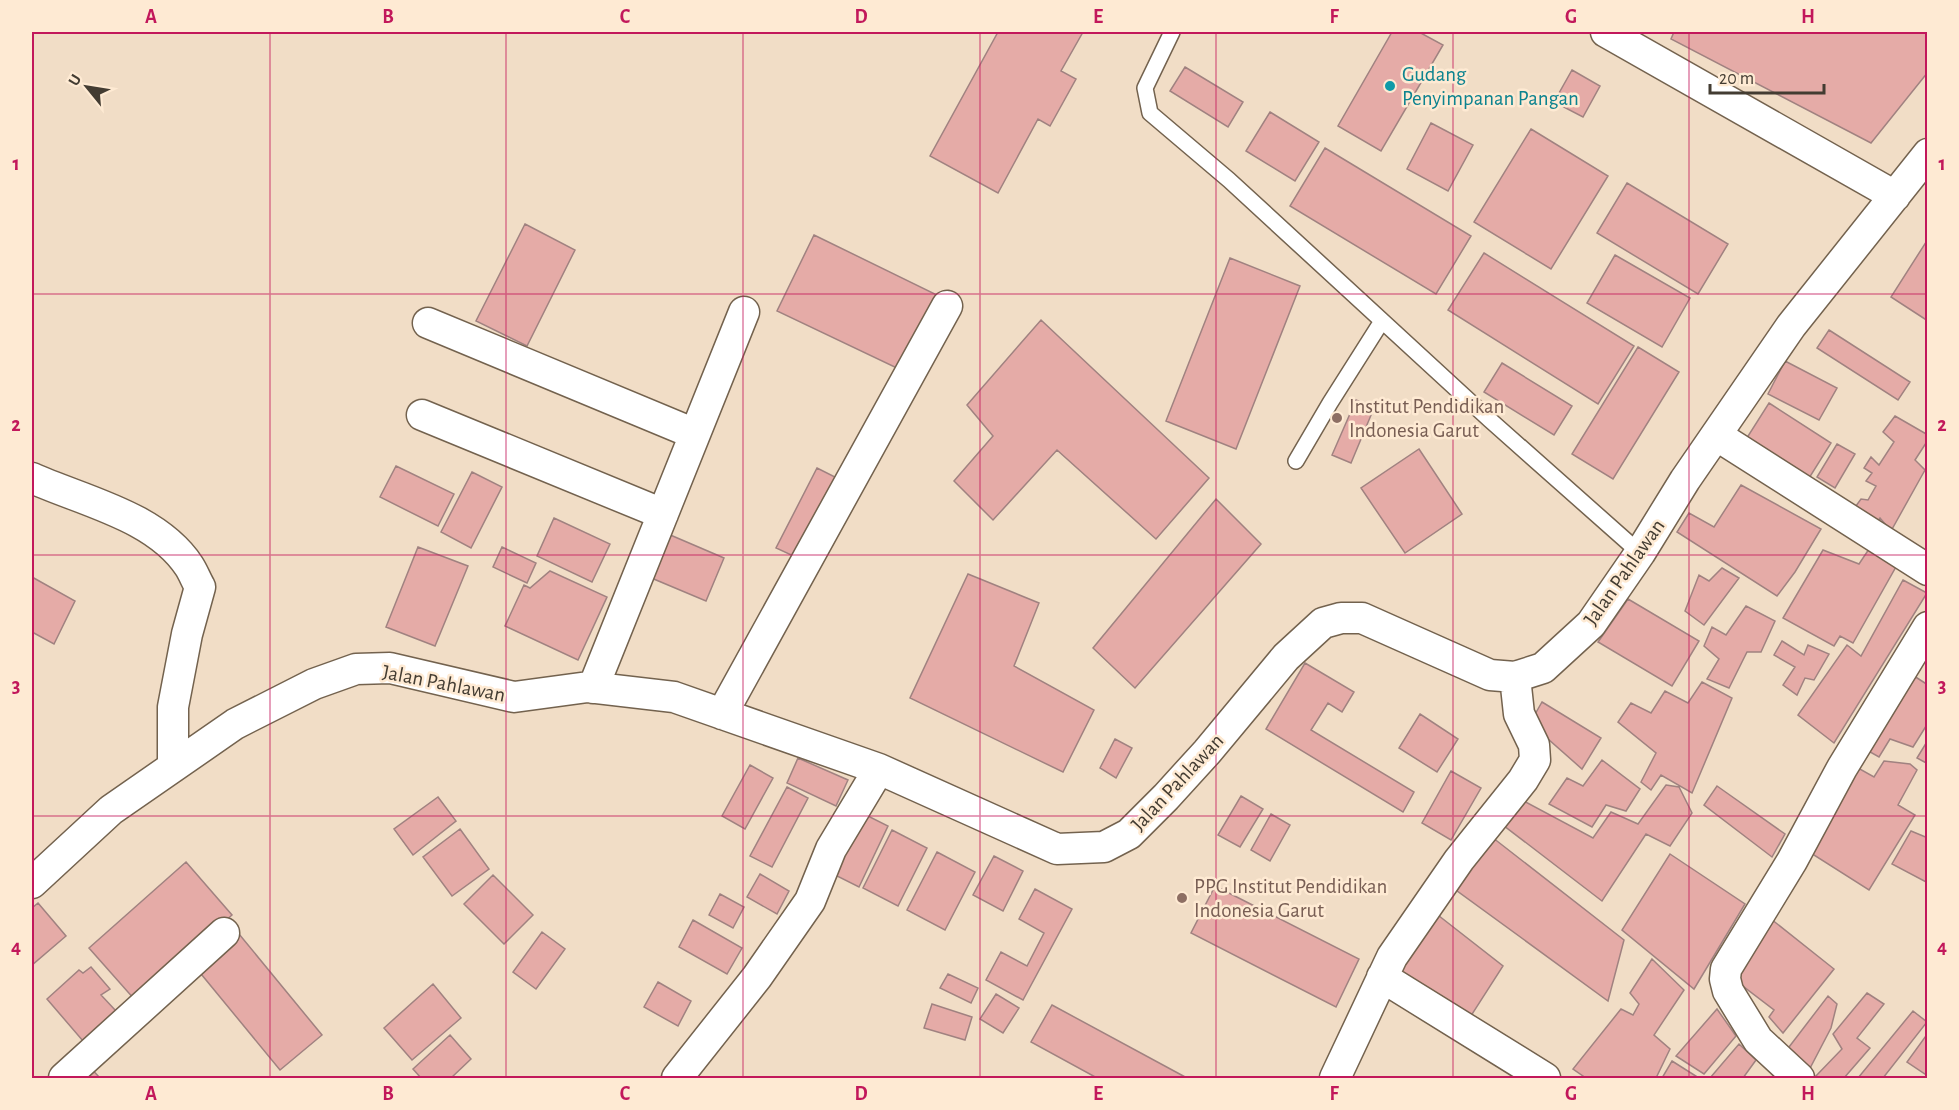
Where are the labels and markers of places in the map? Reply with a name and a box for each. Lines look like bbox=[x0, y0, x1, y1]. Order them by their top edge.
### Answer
place label: Gudang Penyimpanan Pangan bbox=[1402, 64, 1579, 109]
marker: Gudang Penyimpanan Pangan bbox=[1383, 79, 1397, 93]
place label: Institut Pendidikan Indonesia Garut bbox=[1349, 396, 1504, 441]
marker: Institut Pendidikan Indonesia Garut bbox=[1330, 411, 1344, 425]
place label: PPG Institut Pendidikan Indonesia Garut bbox=[1194, 876, 1387, 921]
marker: PPG Institut Pendidikan Indonesia Garut bbox=[1175, 891, 1189, 905]

